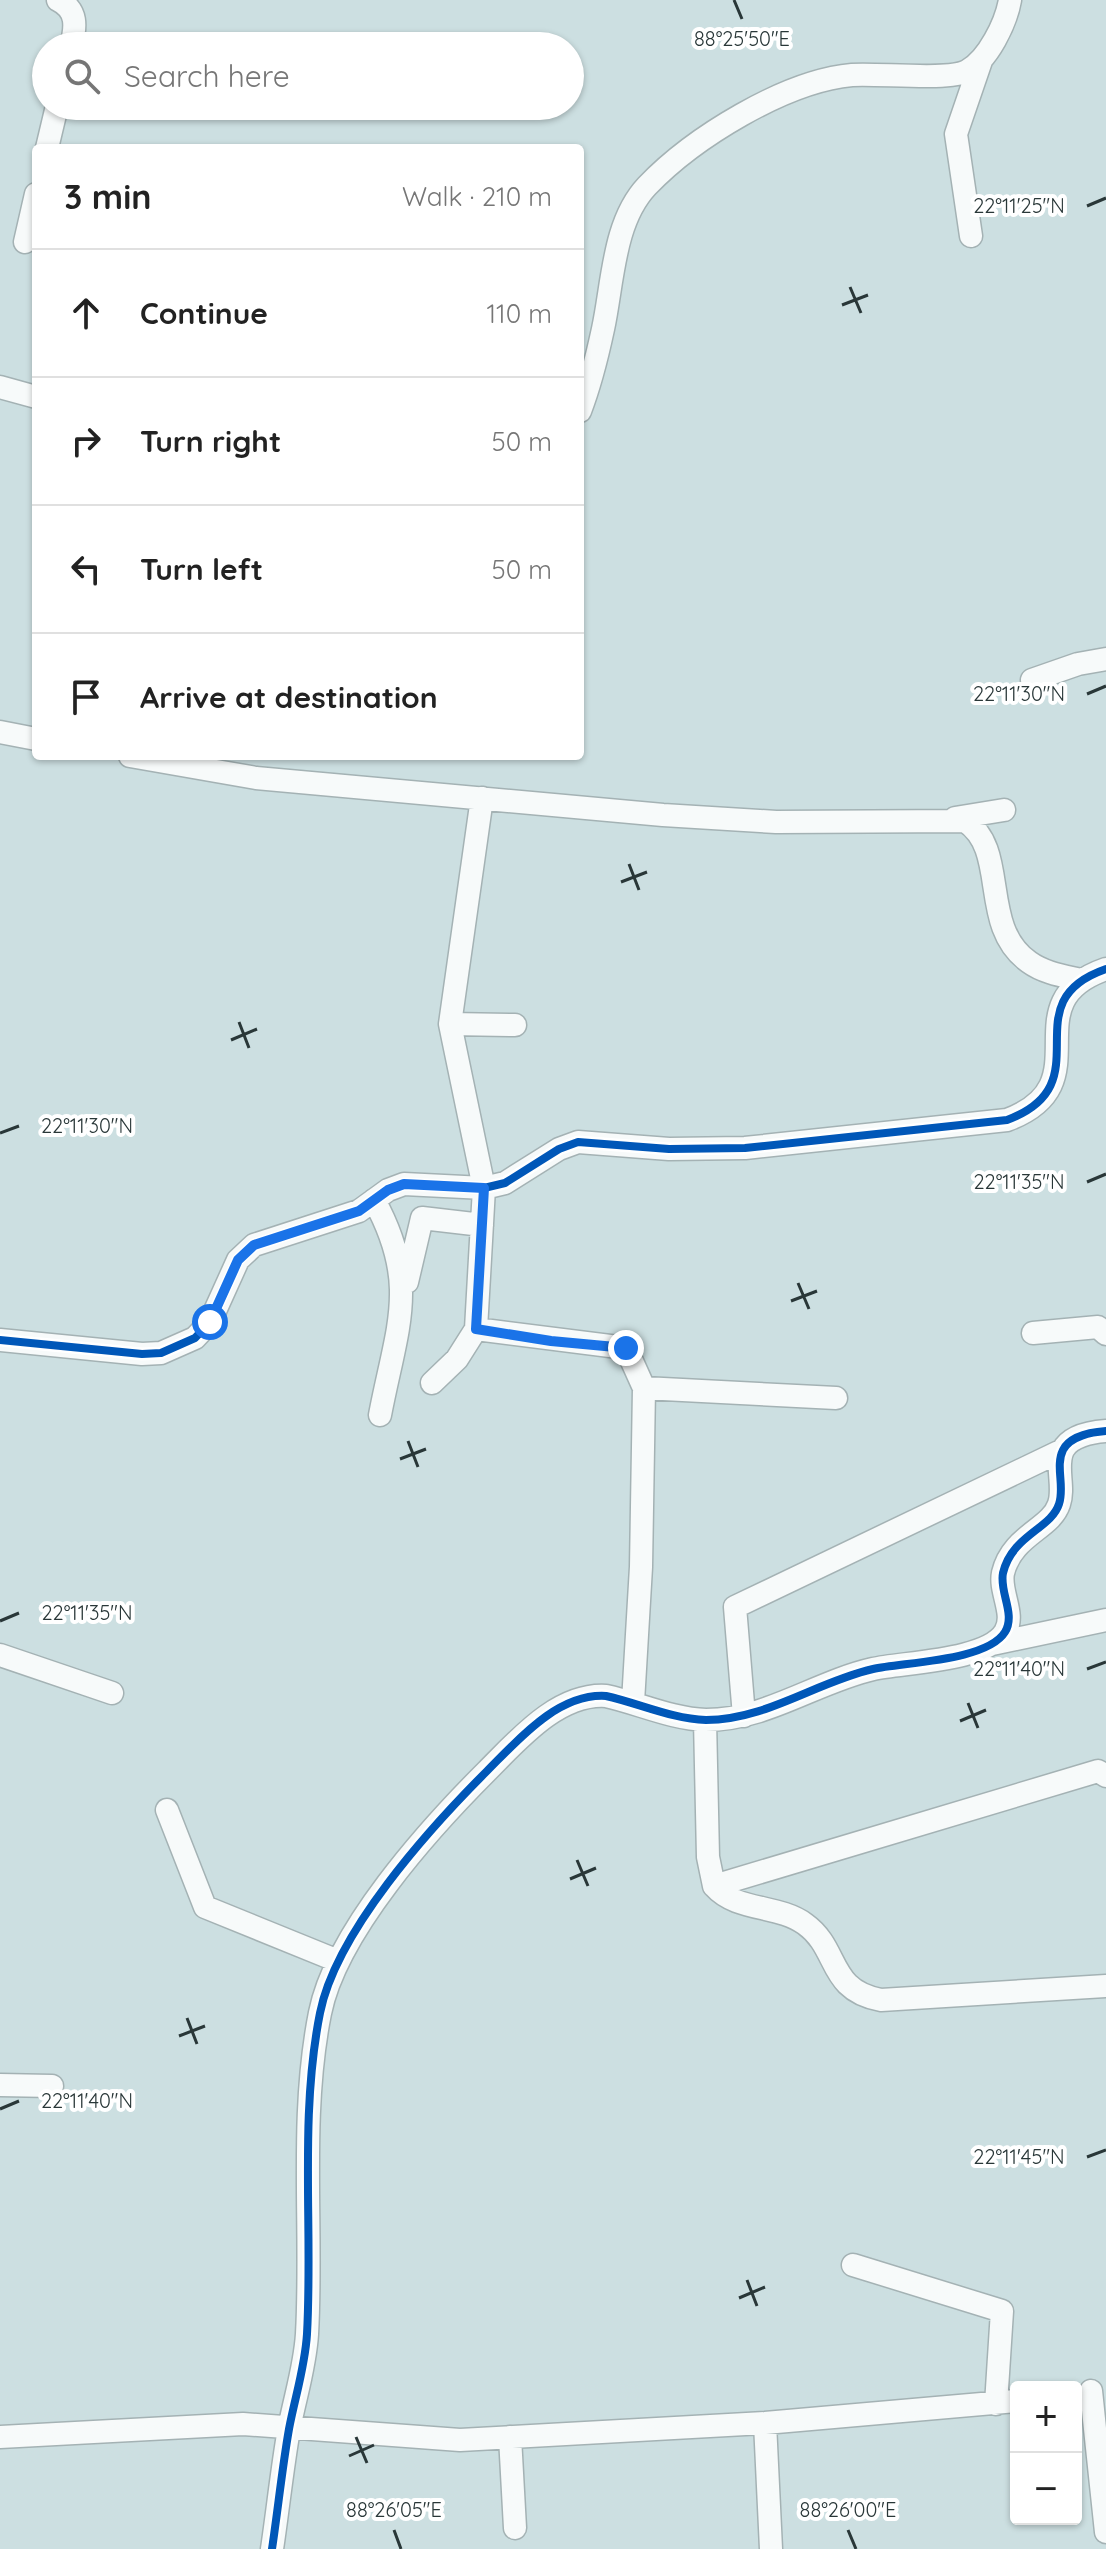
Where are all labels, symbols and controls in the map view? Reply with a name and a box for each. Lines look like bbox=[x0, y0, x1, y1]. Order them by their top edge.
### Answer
text: 88°25'50"E bbox=[694, 26, 790, 51]
search box bbox=[32, 32, 584, 120]
icon: search bbox=[60, 54, 104, 98]
text: Search here bbox=[124, 57, 290, 95]
text: 3 min bbox=[64, 175, 151, 218]
text: Walk · 210 m bbox=[402, 180, 552, 213]
text: 22°11'25"N bbox=[973, 193, 1065, 218]
icon: ahead bbox=[64, 291, 108, 335]
text: Continue bbox=[140, 294, 268, 332]
text: 110 m bbox=[486, 297, 552, 330]
icon: right bbox=[64, 419, 108, 463]
text: Turn right bbox=[140, 422, 281, 460]
text: 50 m bbox=[492, 425, 552, 458]
icon: left bbox=[64, 547, 108, 591]
text: Turn left bbox=[140, 550, 263, 588]
text: 50 m bbox=[492, 553, 552, 586]
icon: arrive bbox=[64, 675, 108, 719]
text: Arrive at destination bbox=[140, 678, 438, 716]
text: 22°11'30"N bbox=[973, 681, 1065, 706]
text: 22°11'30"N bbox=[41, 1113, 133, 1138]
text: 22°11'35"N bbox=[973, 1169, 1065, 1194]
route start bbox=[192, 1304, 228, 1340]
route end bbox=[608, 1330, 644, 1366]
text: 22°11'35"N bbox=[41, 1600, 133, 1625]
text: 22°11'40"N bbox=[973, 1656, 1065, 1681]
text: 22°11'40"N bbox=[41, 2088, 133, 2113]
text: 22°11'45"N bbox=[973, 2144, 1065, 2169]
map controls bbox=[1010, 2381, 1082, 2525]
button: + bbox=[1010, 2381, 1082, 2453]
button: − bbox=[1010, 2453, 1082, 2525]
text: 88°26'05"E bbox=[346, 2497, 442, 2522]
text: 88°26'00"E bbox=[800, 2497, 896, 2522]

